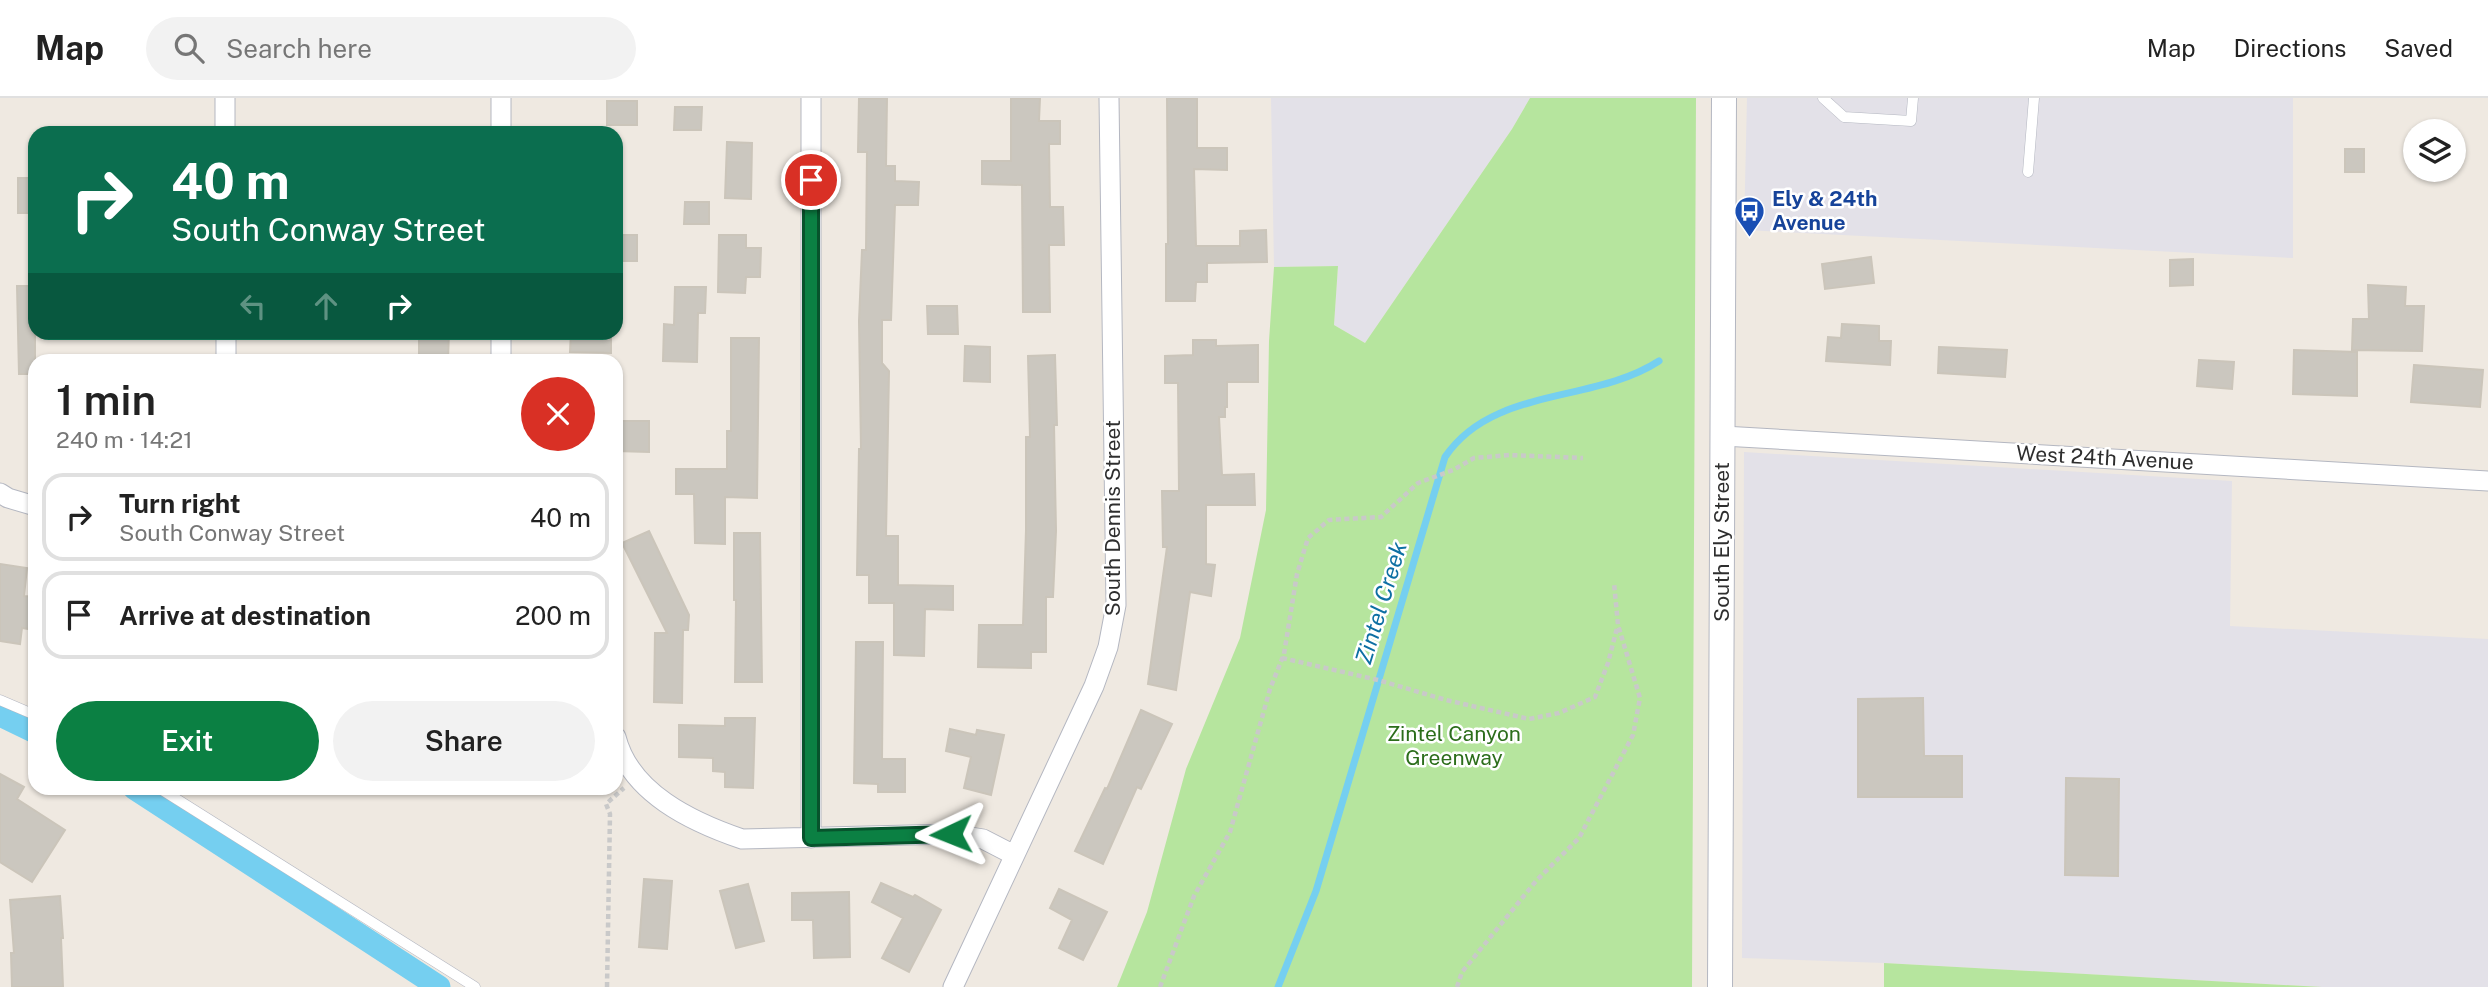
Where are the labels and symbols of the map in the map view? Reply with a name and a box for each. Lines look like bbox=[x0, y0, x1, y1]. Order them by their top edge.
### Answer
pin bbox=[781, 150, 841, 210]
place label: Ely & 24th Avenue bbox=[1772, 186, 1877, 235]
bus stop icon: Ely & 24th Avenue bbox=[1732, 194, 1766, 238]
street label: South Dennis Street bbox=[1100, 420, 1125, 616]
street label: West 24th Avenue bbox=[2016, 440, 2194, 475]
street label: South Ely Street bbox=[1709, 462, 1734, 622]
water label: Zintel Creek bbox=[1349, 538, 1412, 667]
park label: Zintel Canyon Greenway bbox=[1387, 721, 1521, 770]
position arrow bbox=[914, 797, 988, 871]

